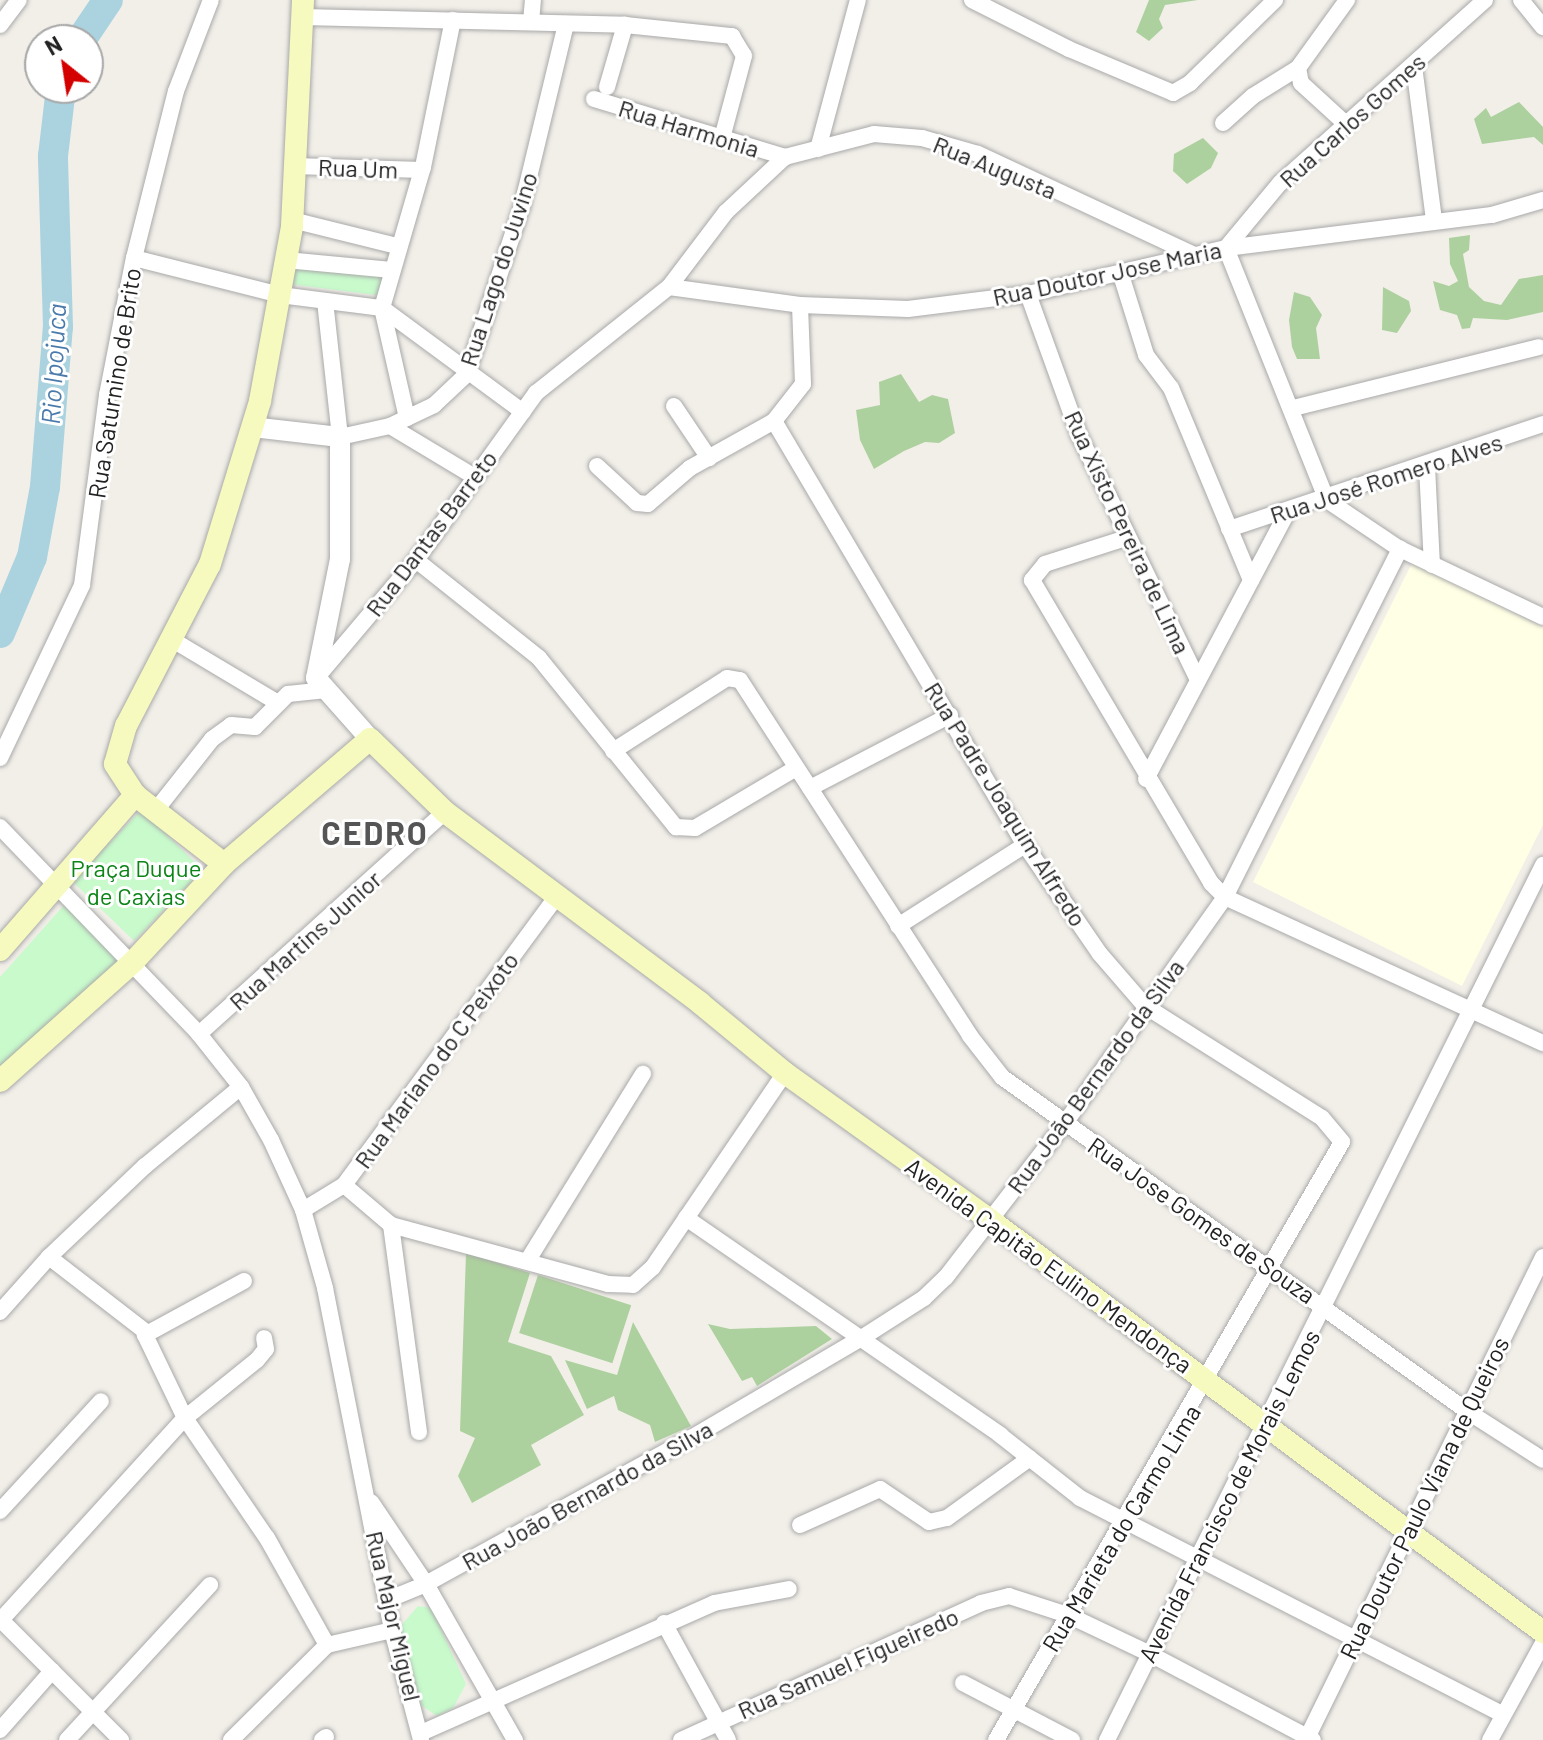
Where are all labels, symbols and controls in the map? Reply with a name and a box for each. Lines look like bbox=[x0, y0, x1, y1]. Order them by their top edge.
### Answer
north arrow bbox=[24, 24, 104, 104]
text: N bbox=[40, 30, 66, 60]
street label: Rua Carlos Gomes bbox=[1273, 47, 1431, 193]
street label: Rua Harmonia bbox=[615, 93, 763, 163]
street label: Rua Augusta bbox=[929, 129, 1061, 205]
street label: Rua Um bbox=[318, 152, 398, 184]
street label: Rua Lago do Juvino bbox=[453, 168, 543, 370]
street label: Rua Doutor Jose Maria bbox=[990, 235, 1224, 311]
street label: Rua Saturnino de Brito bbox=[82, 266, 146, 500]
water label: Rio Ipojuca bbox=[34, 303, 72, 425]
street label: Rua Xisto Pereira de Lima bbox=[1059, 406, 1197, 658]
street label: Rua José Romero Alves bbox=[1266, 427, 1506, 529]
street label: Rua Dantas Barreto bbox=[359, 444, 503, 622]
street label: Rua Padre Joaquim Alfredo bbox=[919, 677, 1093, 931]
district label: CEDRO bbox=[321, 813, 429, 851]
park label: Praça Duque de Caxias bbox=[71, 854, 201, 910]
street label: Rua Martins Junior bbox=[223, 864, 387, 1016]
street label: Rua Mariano do C Peixoto bbox=[348, 946, 524, 1174]
street label: Rua João Bernardo da Silva bbox=[1000, 953, 1190, 1199]
street label: Rua Jose Gomes de Souza bbox=[1083, 1131, 1321, 1309]
street label: Avenida Capitão Eulino Mendonça bbox=[900, 1151, 1198, 1379]
street label: Avenida Francisco de Morais Lemos bbox=[1132, 1325, 1326, 1667]
street label: Rua Doutor Paulo Viana de Queiros bbox=[1333, 1332, 1515, 1664]
street label: Rua Marieta do Carmo Lima bbox=[1036, 1399, 1206, 1657]
street label: Rua João Bernardo da Silva bbox=[457, 1414, 717, 1576]
street label: Rua Major Miguel bbox=[360, 1528, 428, 1704]
street label: Rua Samuel Figueiredo bbox=[733, 1601, 963, 1725]

